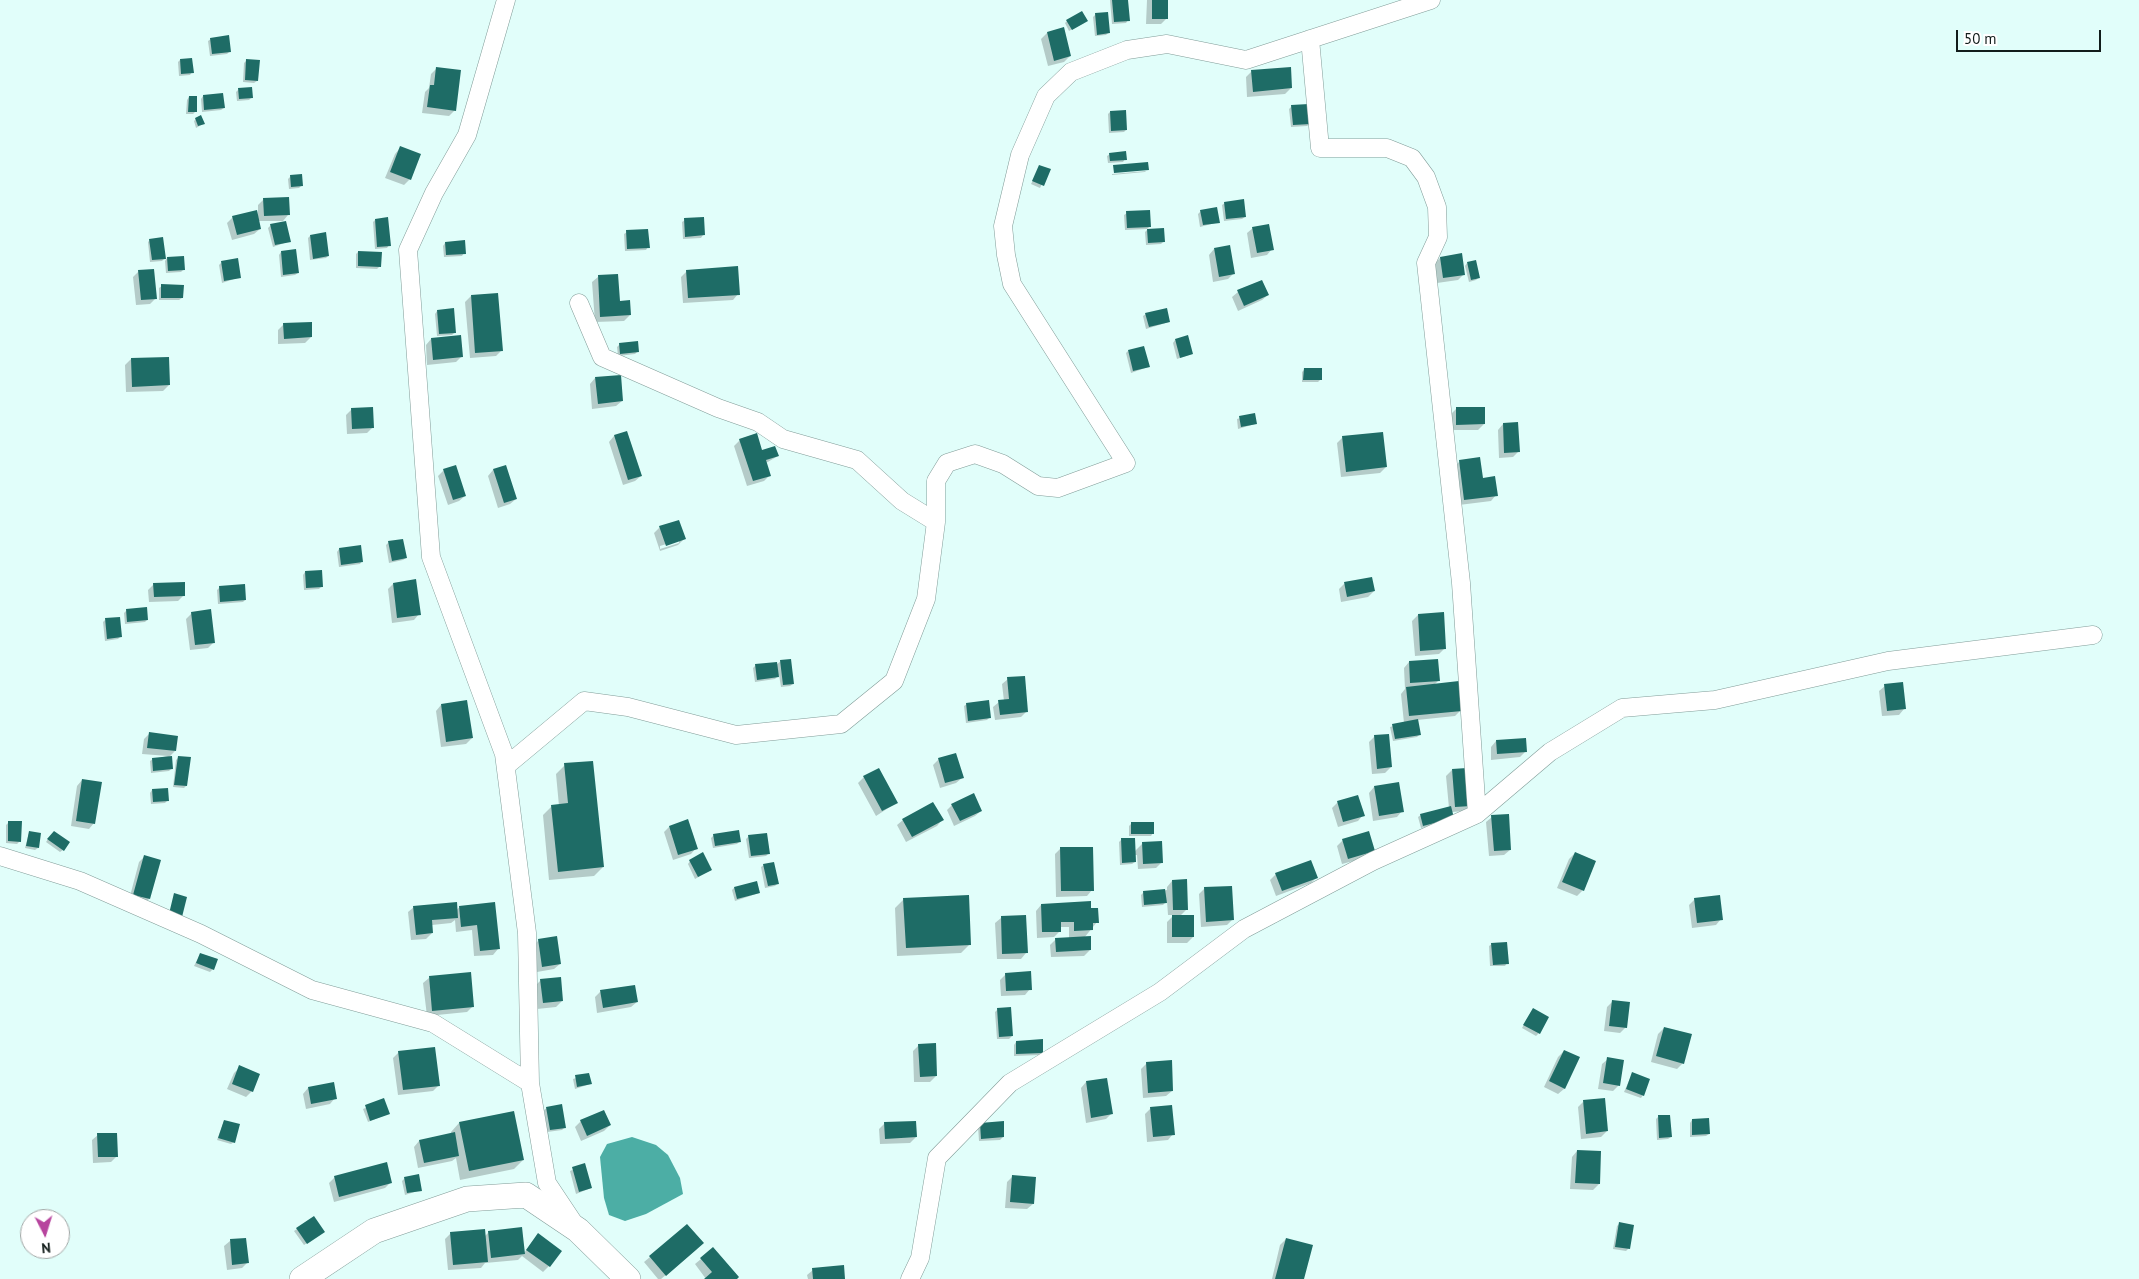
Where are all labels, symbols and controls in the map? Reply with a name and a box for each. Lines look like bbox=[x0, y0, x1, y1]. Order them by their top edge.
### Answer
scale bar bbox=[1959, 20, 2104, 52]
text: 50 m bbox=[1964, 29, 1997, 48]
north arrow bbox=[20, 1209, 70, 1259]
text: N bbox=[41, 1239, 52, 1257]

